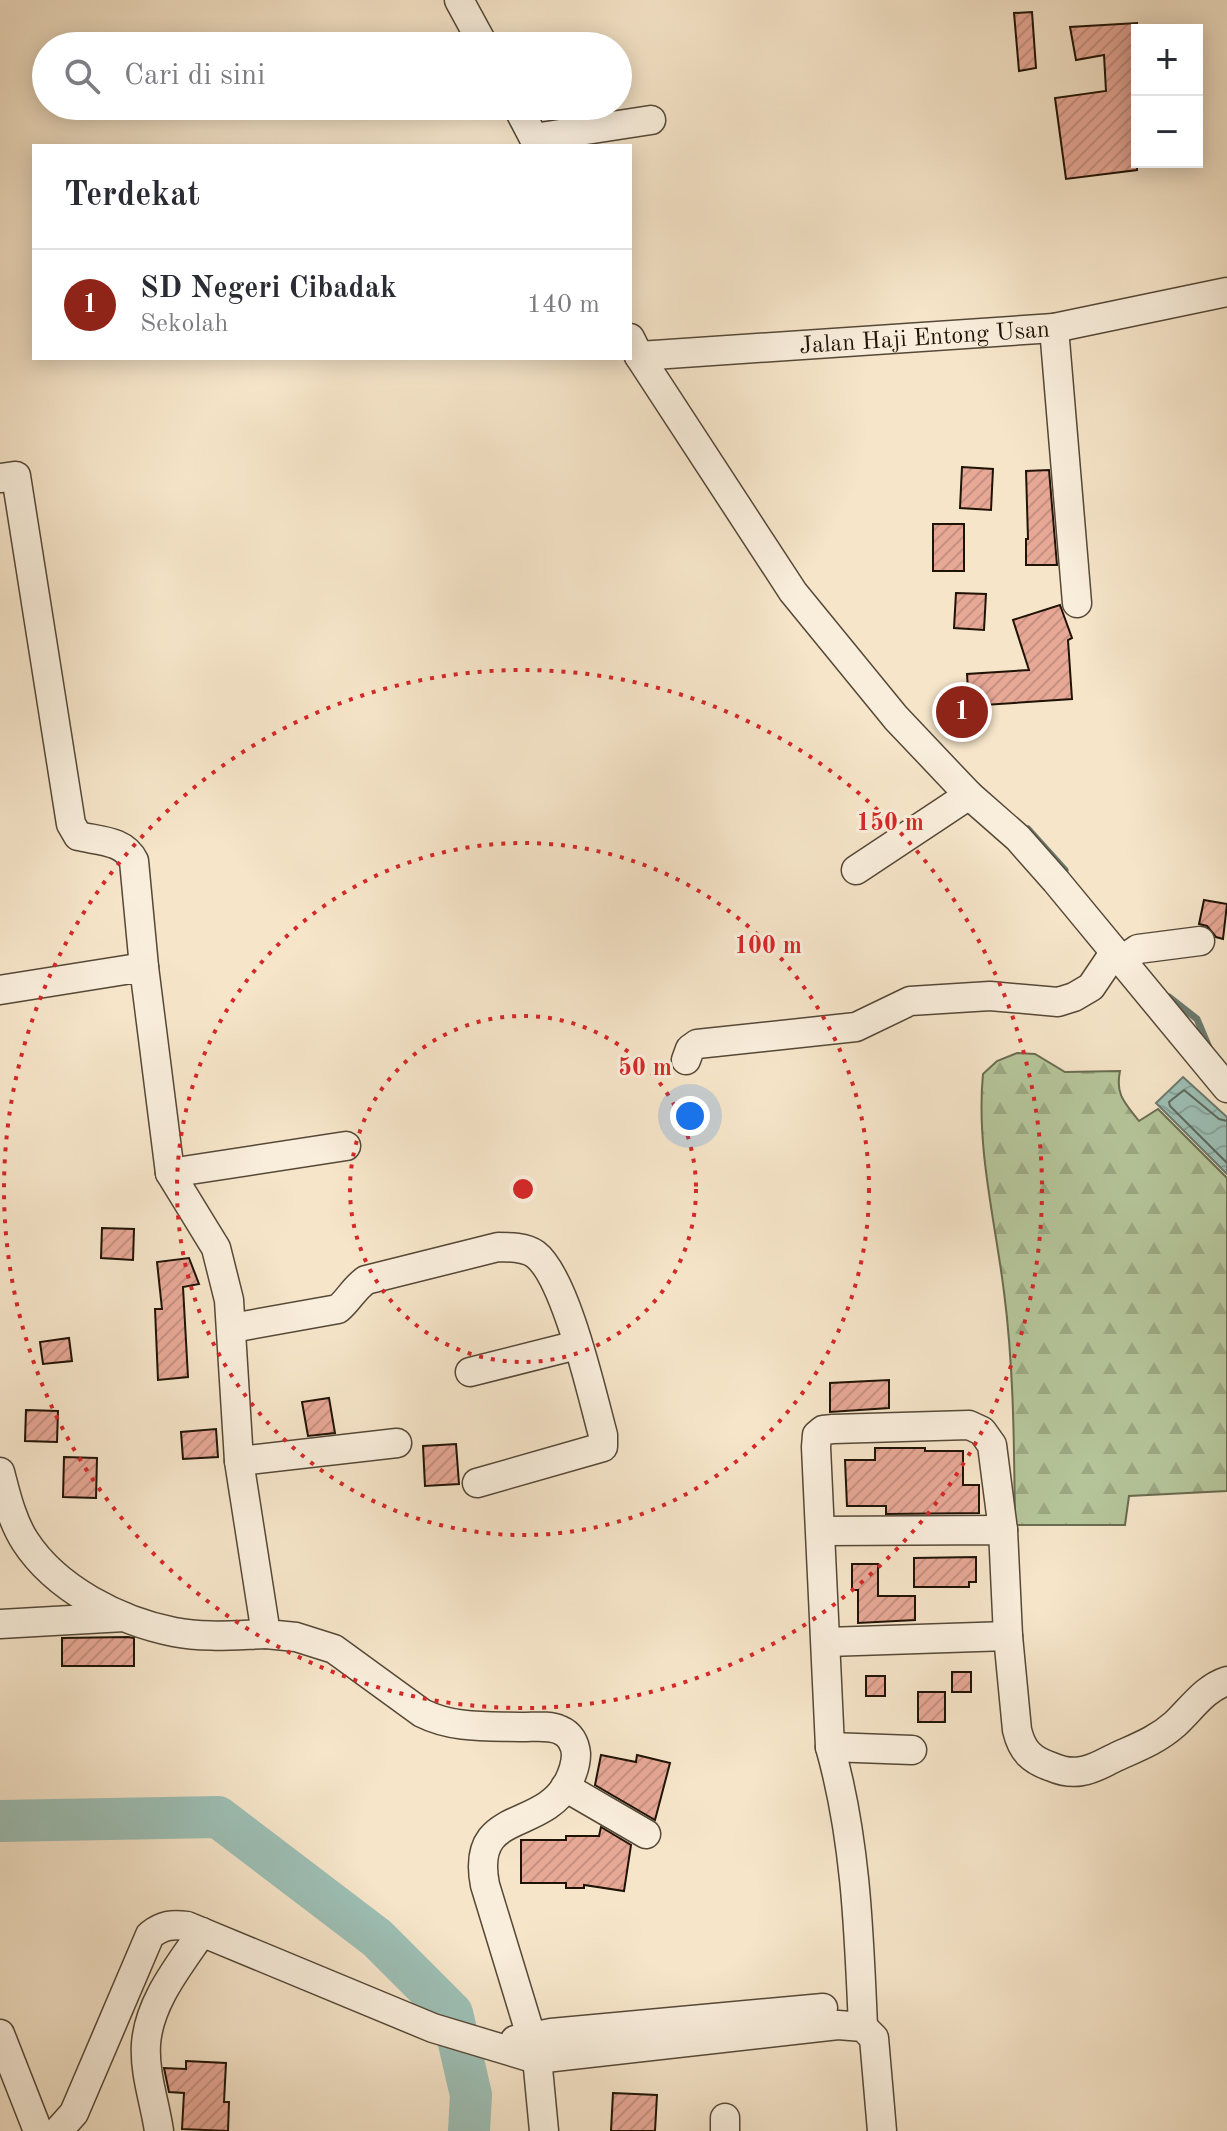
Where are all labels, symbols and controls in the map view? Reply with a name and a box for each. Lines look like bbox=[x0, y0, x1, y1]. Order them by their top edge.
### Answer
map controls bbox=[1131, 24, 1203, 168]
button: + bbox=[1131, 24, 1203, 96]
search box bbox=[32, 32, 632, 120]
icon: search bbox=[60, 54, 104, 98]
text: Cari di sini bbox=[124, 61, 265, 91]
button: − bbox=[1131, 96, 1203, 168]
text: Terdekat bbox=[64, 179, 200, 213]
text: SD Negeri Cibadak bbox=[140, 274, 397, 304]
text: 1 bbox=[82, 292, 98, 318]
text: 140 m bbox=[527, 292, 600, 318]
text: Sekolah bbox=[140, 311, 229, 337]
street label: Jalan Haji Entong Usan bbox=[798, 318, 1051, 359]
pin: 1 bbox=[936, 682, 988, 742]
text: 150 m bbox=[856, 811, 924, 836]
text: 100 m bbox=[734, 935, 802, 959]
text: 50 m bbox=[618, 1056, 672, 1081]
your location bbox=[670, 1096, 710, 1136]
centre of rings bbox=[509, 1175, 537, 1203]

